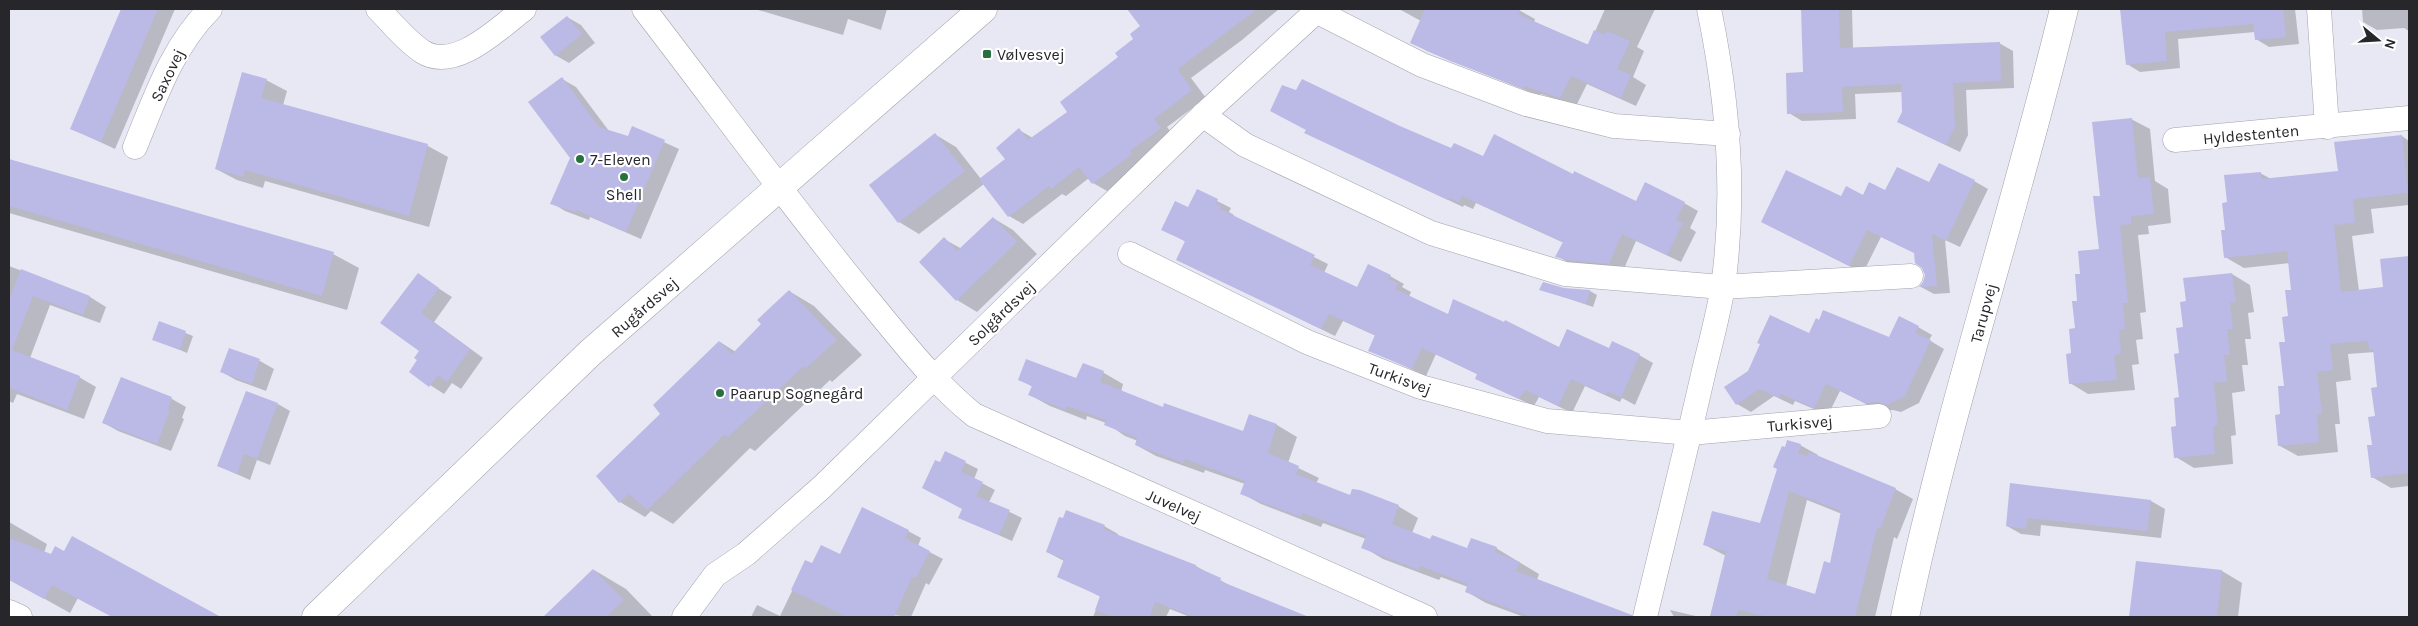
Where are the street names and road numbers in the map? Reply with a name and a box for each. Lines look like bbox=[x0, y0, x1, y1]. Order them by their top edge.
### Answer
street label: Saxovej bbox=[146, 46, 188, 105]
street label: Hyldestenten bbox=[2202, 121, 2300, 148]
street label: Rugårdsvej bbox=[607, 273, 682, 342]
street label: Solgårdsvej bbox=[964, 277, 1039, 350]
street label: Tarupvej bbox=[1966, 281, 2001, 345]
street label: Turkisvej bbox=[1366, 358, 1434, 399]
street label: Turkisvej bbox=[1766, 411, 1834, 436]
street label: Juvelvej bbox=[1143, 485, 1204, 526]

